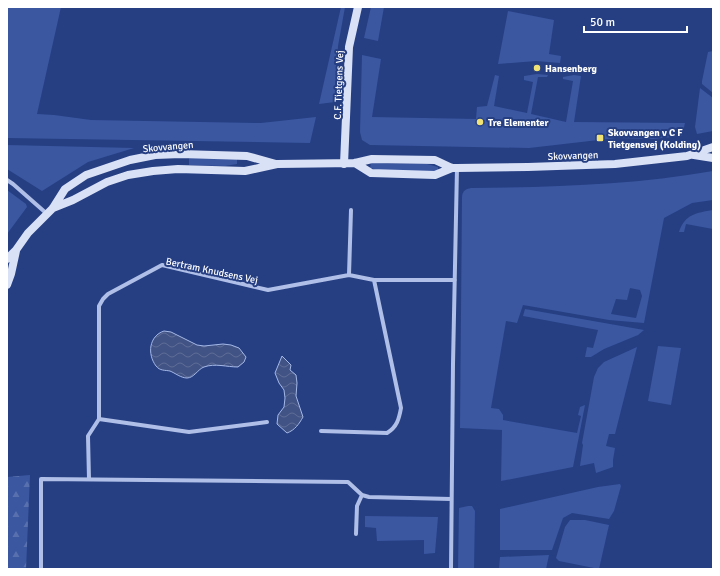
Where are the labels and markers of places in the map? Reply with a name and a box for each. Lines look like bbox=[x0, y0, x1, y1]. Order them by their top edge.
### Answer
marker: Hansenberg bbox=[532, 63, 542, 73]
place label: Hansenberg bbox=[545, 63, 598, 75]
marker: Tre Elementer bbox=[475, 117, 485, 127]
place label: Tre Elementer bbox=[488, 117, 549, 129]
place label: Skovvangen v C F Tietgensvej (Kolding) bbox=[608, 127, 701, 151]
marker: Skovvangen v C F Tietgensvej (Kolding) bbox=[595, 133, 605, 143]

